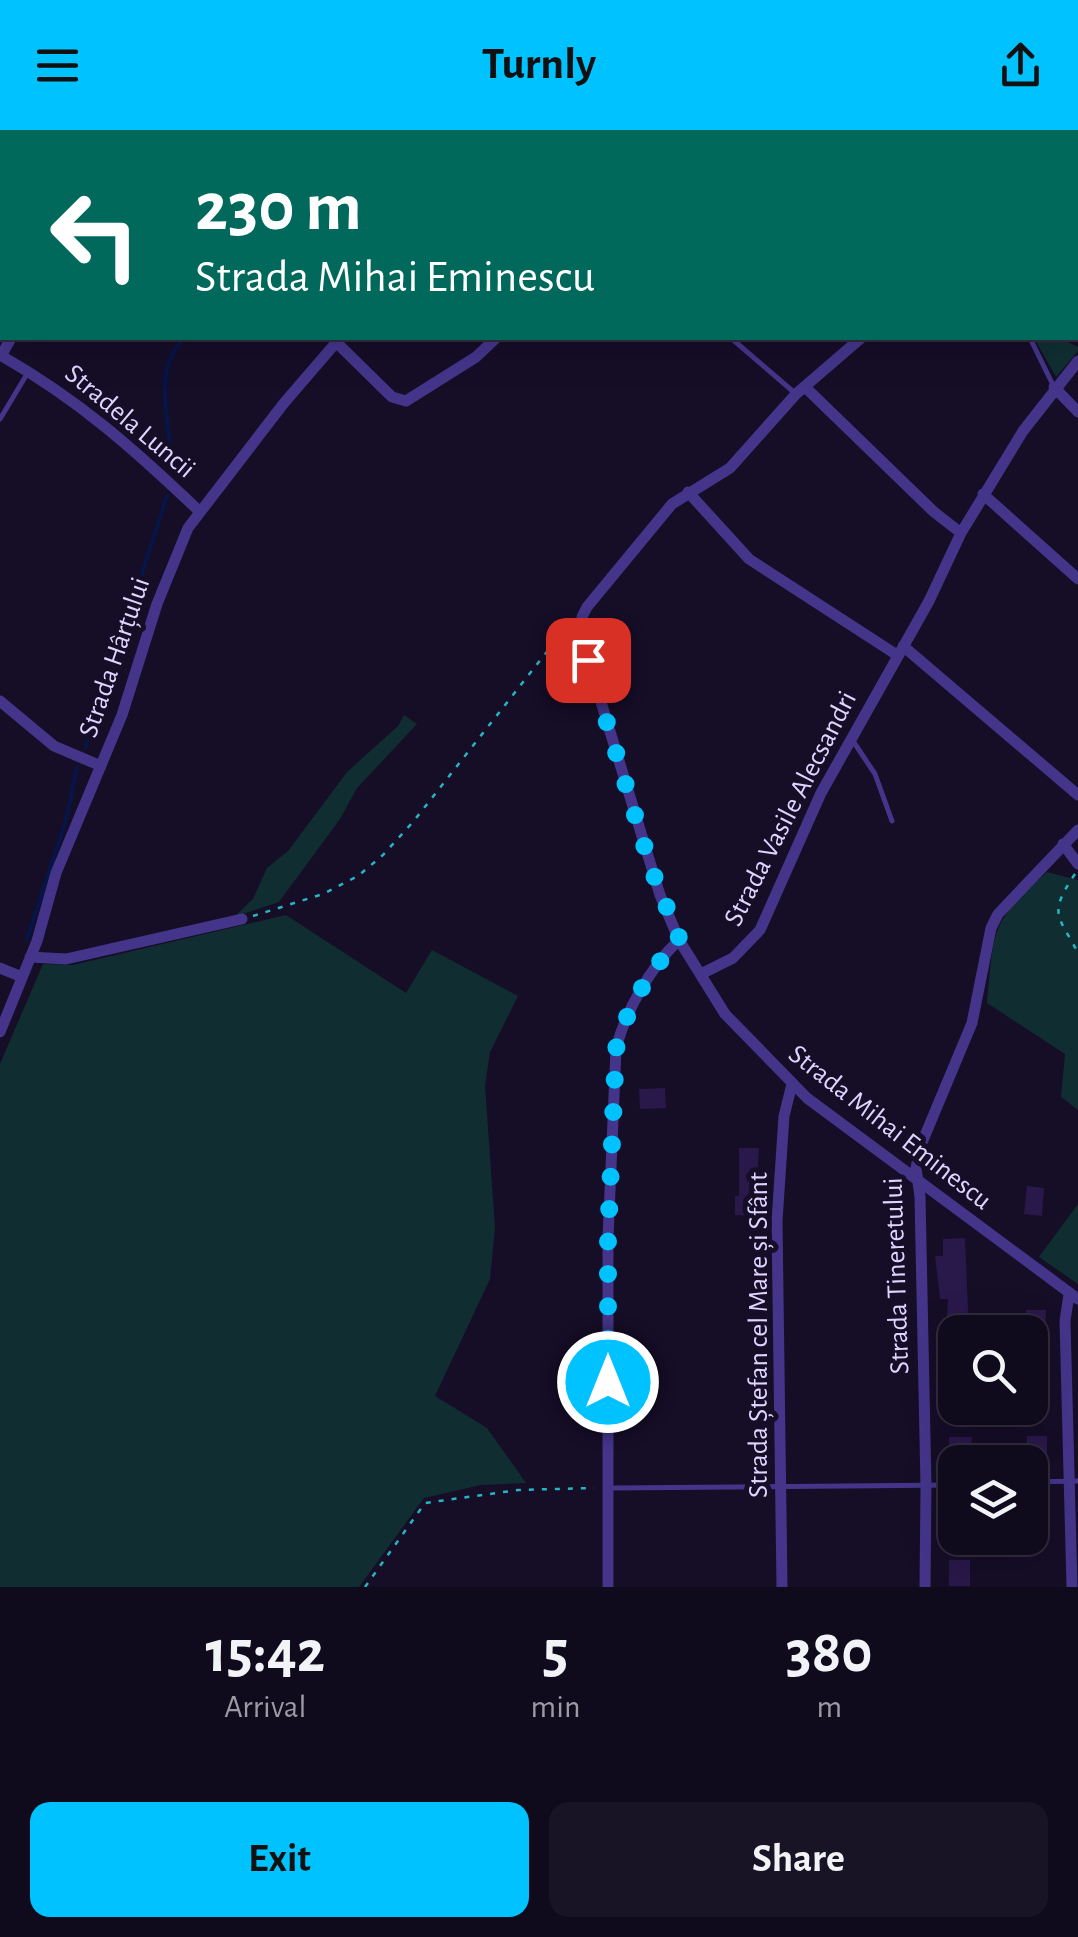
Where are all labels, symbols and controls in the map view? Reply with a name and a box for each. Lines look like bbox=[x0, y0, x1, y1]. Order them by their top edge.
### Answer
icon: menu bbox=[30, 38, 85, 93]
icon: share bbox=[993, 38, 1048, 93]
text: Turnly bbox=[482, 42, 596, 87]
icon: left bbox=[30, 170, 160, 300]
text: 230 m bbox=[195, 173, 362, 243]
text: Strada Mihai Eminescu bbox=[195, 255, 595, 300]
street label: Stradela Luncii bbox=[59, 359, 200, 484]
street label: Strada Hârțului bbox=[74, 574, 156, 742]
pin bbox=[546, 618, 631, 703]
icon: arrive bbox=[561, 633, 616, 688]
street label: Strada Vasile Alecsandri bbox=[719, 687, 862, 931]
street label: Strada Mihai Eminescu bbox=[783, 1040, 996, 1215]
street label: Strada Ștefan cel Mare și Sfânt bbox=[745, 1172, 774, 1498]
street label: Strada Tineretului bbox=[880, 1177, 914, 1375]
map controls bbox=[938, 1315, 1048, 1555]
button: search bbox=[938, 1315, 1048, 1425]
position arrow bbox=[556, 1330, 660, 1434]
button: layers bbox=[938, 1445, 1048, 1555]
text: 15:42 bbox=[205, 1623, 325, 1683]
text: 5 bbox=[543, 1623, 568, 1683]
text: 380 bbox=[786, 1623, 873, 1683]
text: Arrival bbox=[224, 1691, 306, 1723]
text: min bbox=[531, 1691, 580, 1723]
text: m bbox=[816, 1691, 842, 1723]
button: Exit bbox=[30, 1802, 529, 1917]
button: Share bbox=[549, 1802, 1048, 1917]

